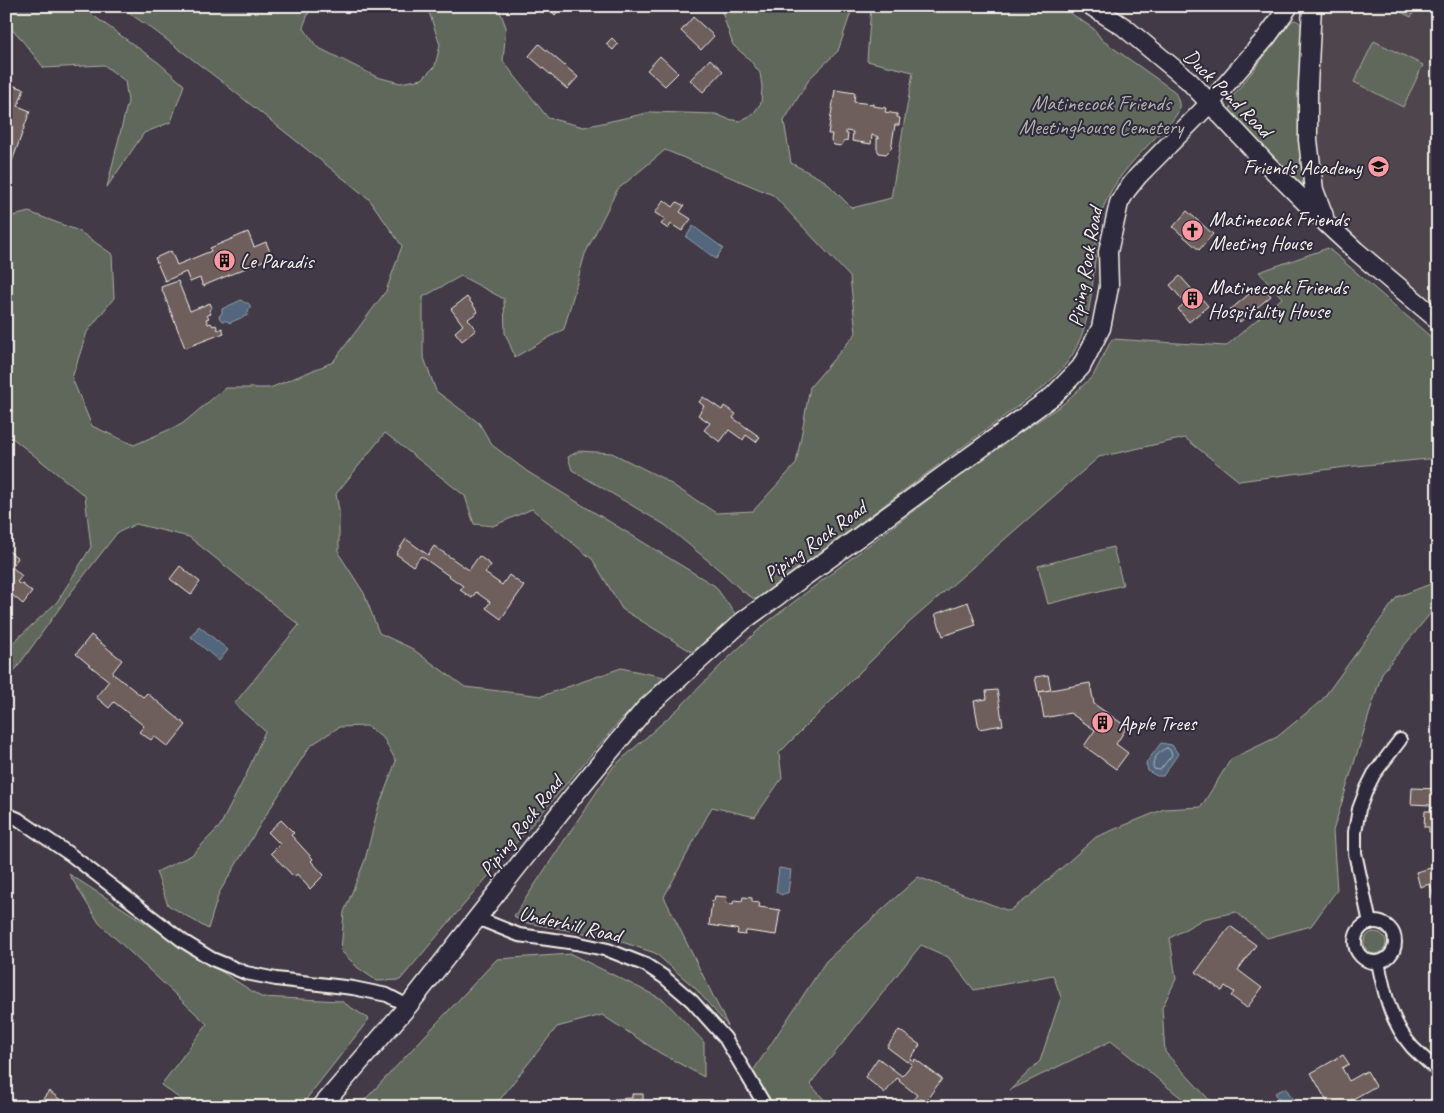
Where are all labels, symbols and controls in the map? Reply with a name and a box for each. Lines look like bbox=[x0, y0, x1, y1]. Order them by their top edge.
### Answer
street label: Duck Pond Road bbox=[1178, 43, 1280, 145]
park label: Matinecock Friends Meetinghouse Cemetery bbox=[1019, 90, 1185, 140]
place label: Friends Academy bbox=[1243, 154, 1364, 180]
school or university icon: Friends Academy bbox=[1366, 155, 1390, 179]
street label: Piping Rock Road bbox=[1062, 202, 1109, 329]
place label: Matinecock Friends Meeting House bbox=[1209, 206, 1350, 256]
church icon: Matinecock Friends Meeting House bbox=[1181, 219, 1205, 243]
place label: Le Paradis bbox=[240, 248, 315, 274]
building icon: Le Paradis bbox=[212, 249, 236, 273]
place label: Matinecock Friends Hospitality House bbox=[1208, 274, 1349, 324]
building icon: Matinecock Friends Hospitality House bbox=[1180, 287, 1204, 311]
street label: Piping Rock Road bbox=[758, 493, 874, 587]
place label: Apple Trees bbox=[1118, 710, 1198, 736]
building icon: Apple Trees bbox=[1090, 711, 1114, 735]
street label: Piping Rock Road bbox=[474, 768, 570, 882]
street label: Underhill Road bbox=[516, 900, 627, 949]

